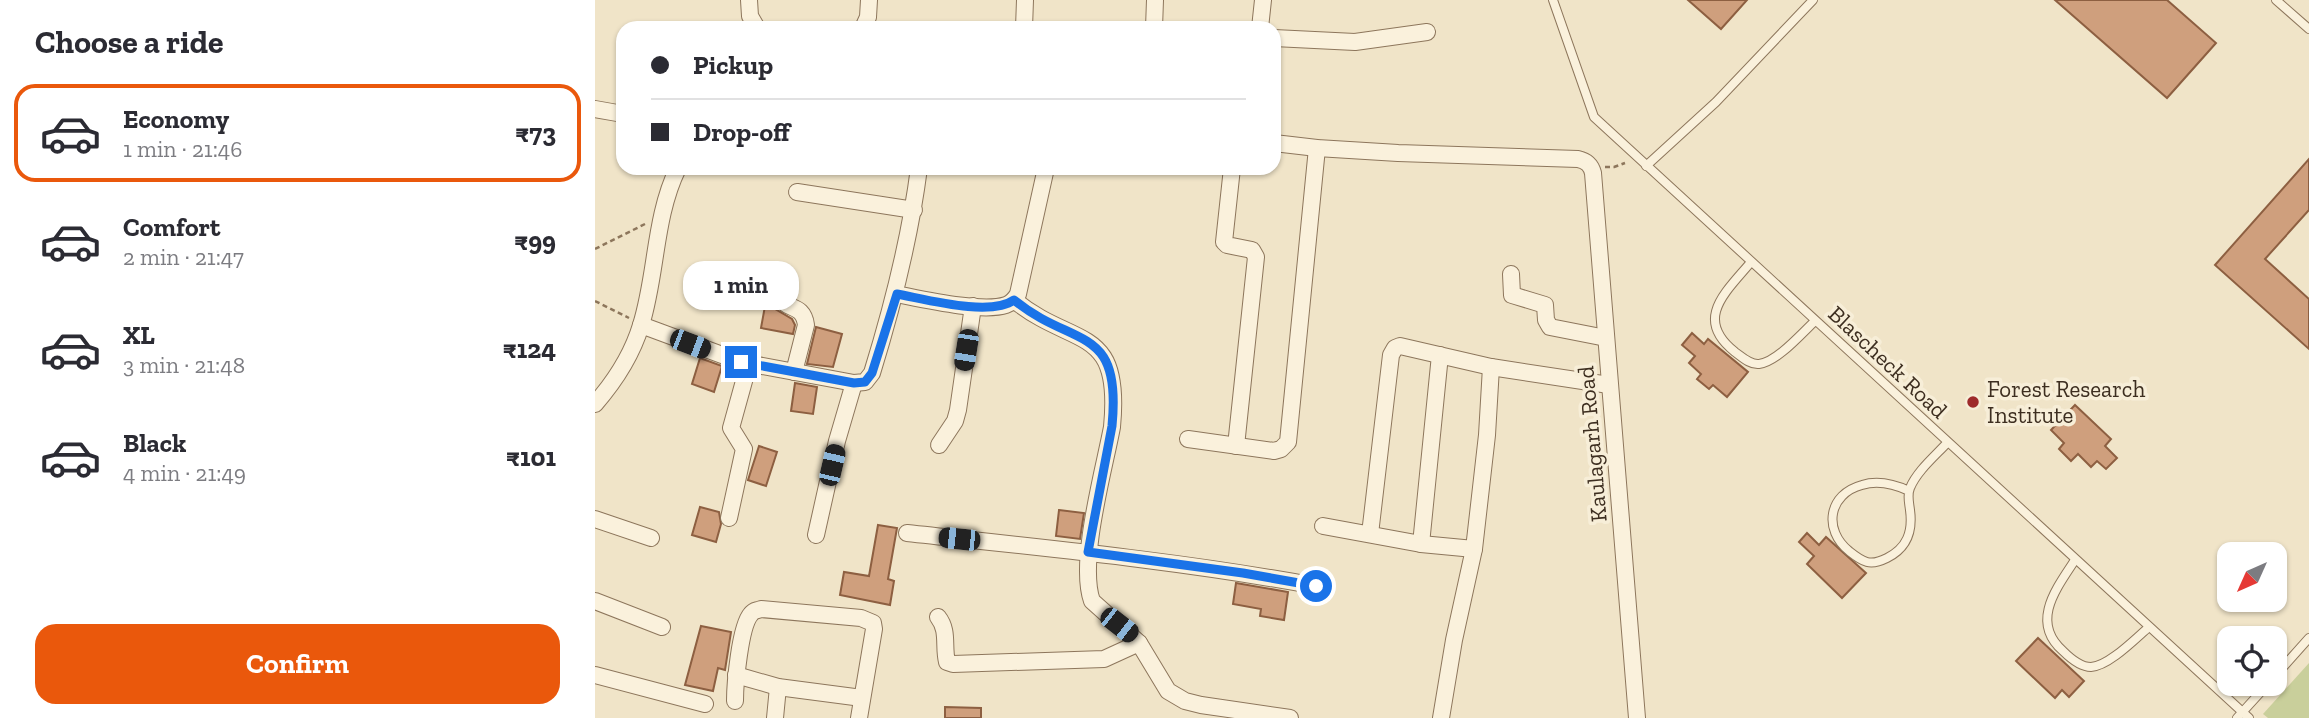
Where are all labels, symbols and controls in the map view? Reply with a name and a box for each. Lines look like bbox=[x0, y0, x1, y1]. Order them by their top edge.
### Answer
text: Choose a ride bbox=[35, 23, 223, 61]
text: Pickup bbox=[693, 49, 773, 81]
icon: car bbox=[39, 102, 102, 165]
text: Economy bbox=[123, 103, 229, 135]
text: Drop-off bbox=[693, 116, 790, 148]
text: ₹73 bbox=[515, 117, 556, 149]
text: 1 min · 21:46 bbox=[123, 135, 243, 163]
icon: car bbox=[39, 210, 102, 273]
text: Comfort bbox=[123, 211, 220, 243]
text: ₹99 bbox=[514, 225, 556, 257]
text: 2 min · 21:47 bbox=[123, 243, 244, 271]
callout: 1 min bbox=[683, 260, 799, 310]
text: 1 min bbox=[714, 271, 768, 299]
street label: Blascheck Road bbox=[1823, 300, 1954, 425]
icon: car bbox=[39, 318, 102, 381]
text: XL bbox=[123, 319, 155, 351]
car bbox=[667, 327, 714, 361]
car bbox=[953, 328, 980, 372]
text: ₹124 bbox=[503, 333, 556, 365]
route end bbox=[725, 346, 757, 378]
text: 3 min · 21:48 bbox=[123, 351, 245, 379]
street label: Kaulagarh Road bbox=[1571, 364, 1613, 523]
place label: Forest Research Institute bbox=[1987, 375, 2145, 429]
marker: Forest Research Institute bbox=[1965, 394, 1981, 410]
icon: car bbox=[39, 426, 102, 489]
text: Black bbox=[123, 427, 186, 459]
text: ₹101 bbox=[506, 441, 556, 473]
car bbox=[818, 442, 847, 488]
text: 4 min · 21:49 bbox=[123, 459, 246, 487]
car bbox=[938, 526, 981, 552]
north arrow bbox=[2217, 542, 2287, 612]
map controls bbox=[2217, 542, 2287, 696]
route start bbox=[1300, 570, 1332, 602]
car bbox=[1096, 604, 1143, 646]
button: Confirm bbox=[35, 624, 560, 704]
button: locate bbox=[2217, 626, 2287, 696]

